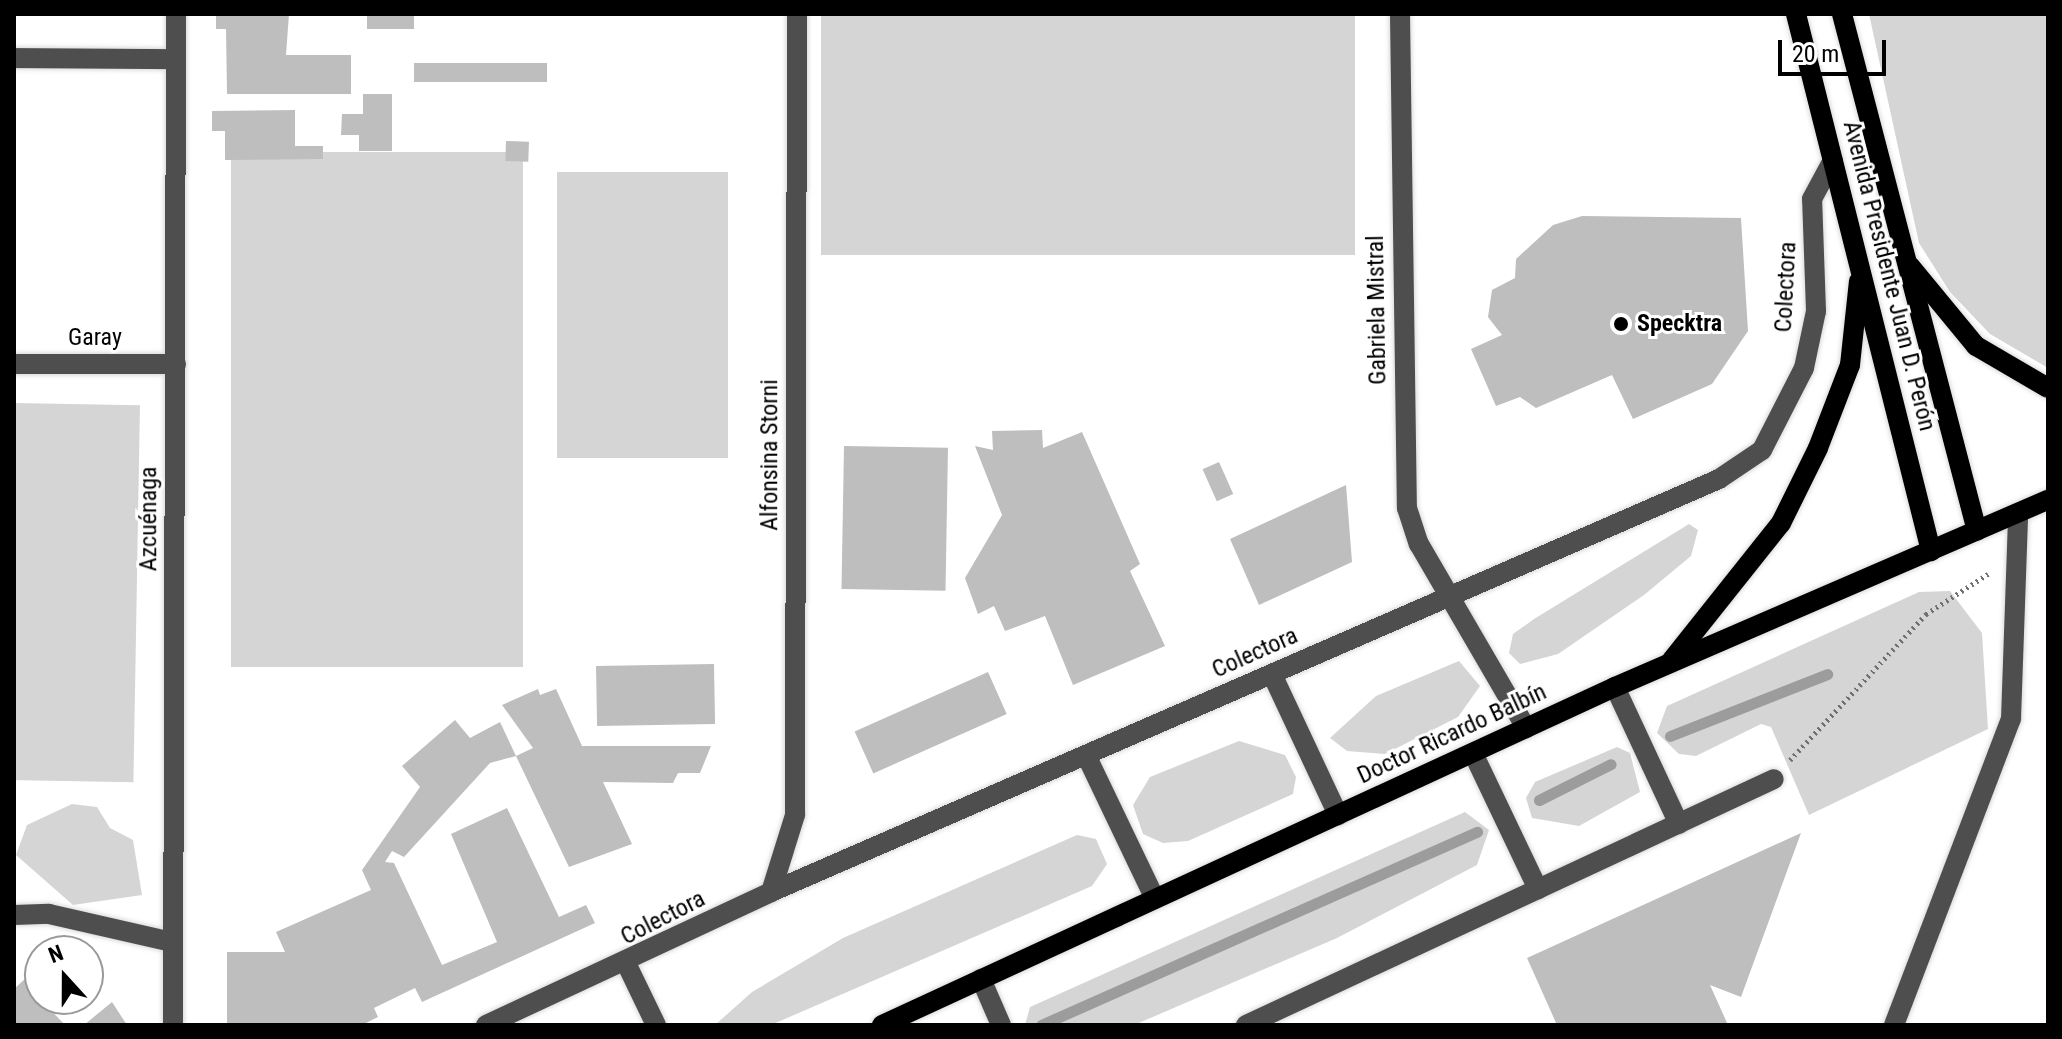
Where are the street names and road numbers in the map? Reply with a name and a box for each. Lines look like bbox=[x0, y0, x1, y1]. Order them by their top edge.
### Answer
street label: Avenida Presidente Juan D. Perón bbox=[1836, 118, 1942, 434]
street label: Gabriela Mistral bbox=[1361, 235, 1393, 385]
street label: Colectora bbox=[1769, 241, 1803, 333]
street label: Garay bbox=[68, 324, 122, 352]
street label: Alfonsina Storni bbox=[756, 379, 784, 531]
street label: Azcuénaga bbox=[135, 467, 163, 571]
street label: Colectora bbox=[1208, 621, 1302, 685]
street label: Doctor Ricardo Balbín bbox=[1353, 678, 1551, 790]
street label: Colectora bbox=[616, 885, 710, 951]

